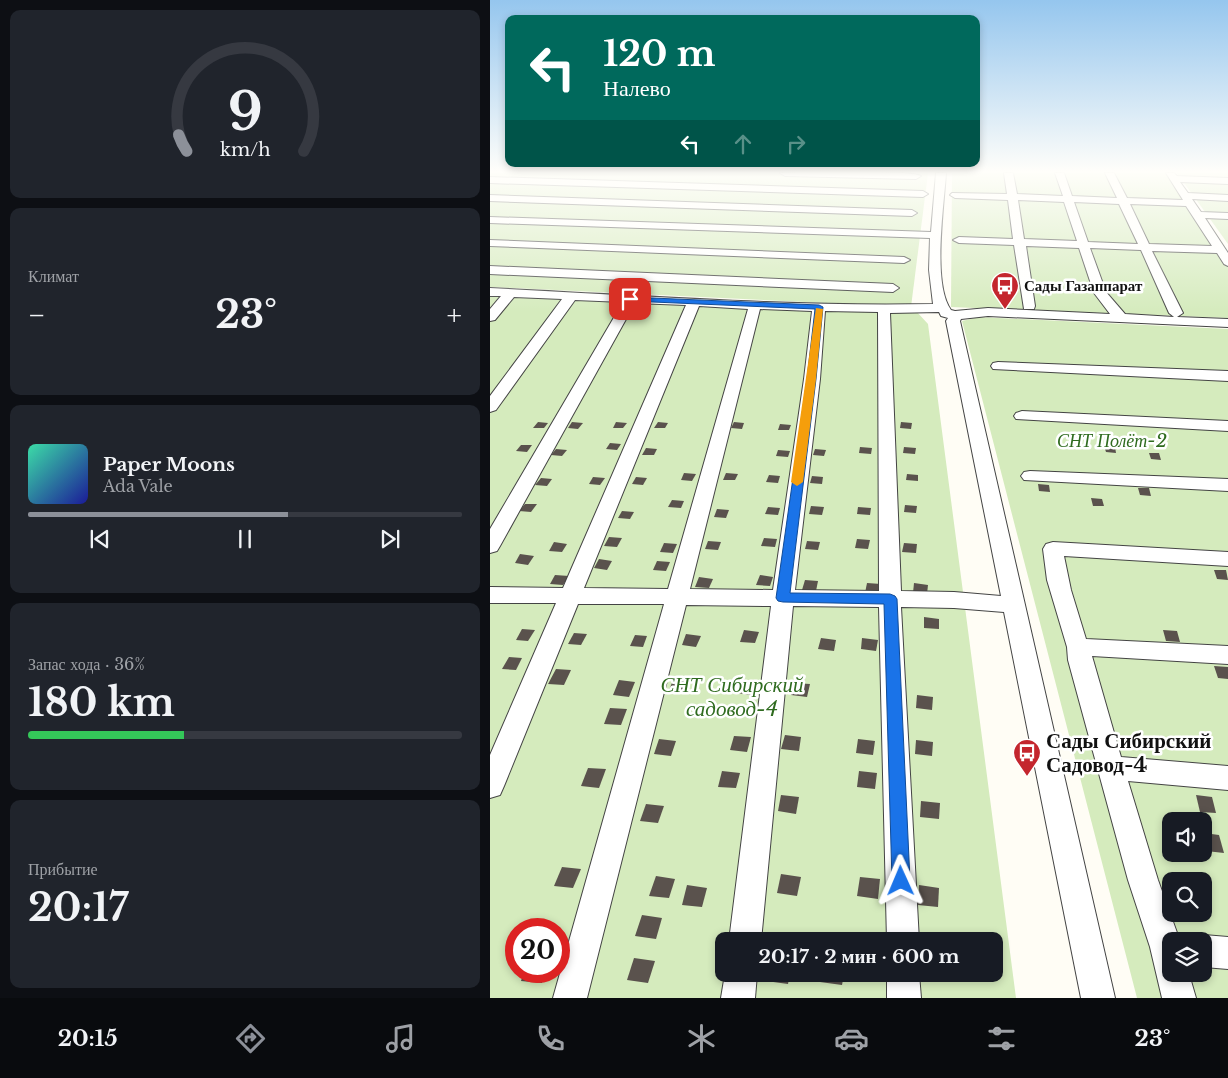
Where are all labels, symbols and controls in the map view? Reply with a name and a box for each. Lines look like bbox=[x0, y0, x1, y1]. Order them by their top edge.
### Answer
text: 120 m bbox=[603, 32, 716, 75]
icon: left bbox=[520, 35, 585, 100]
text: Налево bbox=[603, 75, 671, 102]
text: 9 bbox=[227, 80, 263, 144]
icon: left bbox=[676, 130, 704, 158]
icon: ahead bbox=[729, 130, 757, 158]
icon: right bbox=[782, 130, 810, 158]
text: km/h bbox=[220, 139, 270, 161]
text: Климат bbox=[28, 266, 79, 286]
bus stop icon: Сады Газаппарат bbox=[990, 271, 1020, 310]
place label: Сады Газаппарат bbox=[1024, 276, 1143, 295]
pin bbox=[609, 278, 651, 320]
icon: arrive bbox=[616, 285, 644, 313]
text: 23° bbox=[215, 291, 277, 338]
text: − bbox=[28, 298, 46, 333]
text: + bbox=[447, 298, 462, 333]
park label: СНТ Полёт-2 bbox=[1057, 430, 1167, 452]
text: Paper Moons bbox=[103, 453, 235, 476]
text: Ada Vale bbox=[103, 476, 173, 496]
icon: previous bbox=[86, 525, 114, 553]
icon: pause bbox=[231, 525, 259, 553]
icon: next bbox=[376, 525, 404, 553]
text: Запас хода · 36% bbox=[28, 654, 145, 674]
park label: СНТ Сибирский садовод-4 bbox=[661, 672, 804, 722]
text: 180 km bbox=[28, 679, 175, 726]
place label: Сады Сибирский Садовод-4 bbox=[1046, 728, 1211, 778]
bus stop icon: Сады Сибирский Садовод-4 bbox=[1012, 738, 1042, 777]
map controls bbox=[1162, 812, 1212, 982]
button: sound bbox=[1162, 812, 1212, 862]
position arrow bbox=[874, 854, 926, 906]
text: Прибытие bbox=[28, 859, 98, 879]
button: search bbox=[1162, 872, 1212, 922]
text: 20:17 bbox=[28, 884, 128, 931]
speed limit sign: 20 bbox=[505, 918, 570, 983]
button: layers bbox=[1162, 932, 1212, 982]
text: 20:17 · 2 мин · 600 m bbox=[759, 945, 959, 968]
icon: directions bbox=[233, 1021, 268, 1056]
icon: music bbox=[383, 1021, 418, 1056]
icon: phone bbox=[533, 1021, 568, 1056]
icon: climate bbox=[684, 1021, 719, 1056]
icon: car bbox=[834, 1021, 869, 1056]
icon: filters bbox=[984, 1021, 1019, 1056]
text: 20:15 bbox=[58, 1025, 118, 1052]
text: 23° bbox=[1135, 1025, 1170, 1052]

